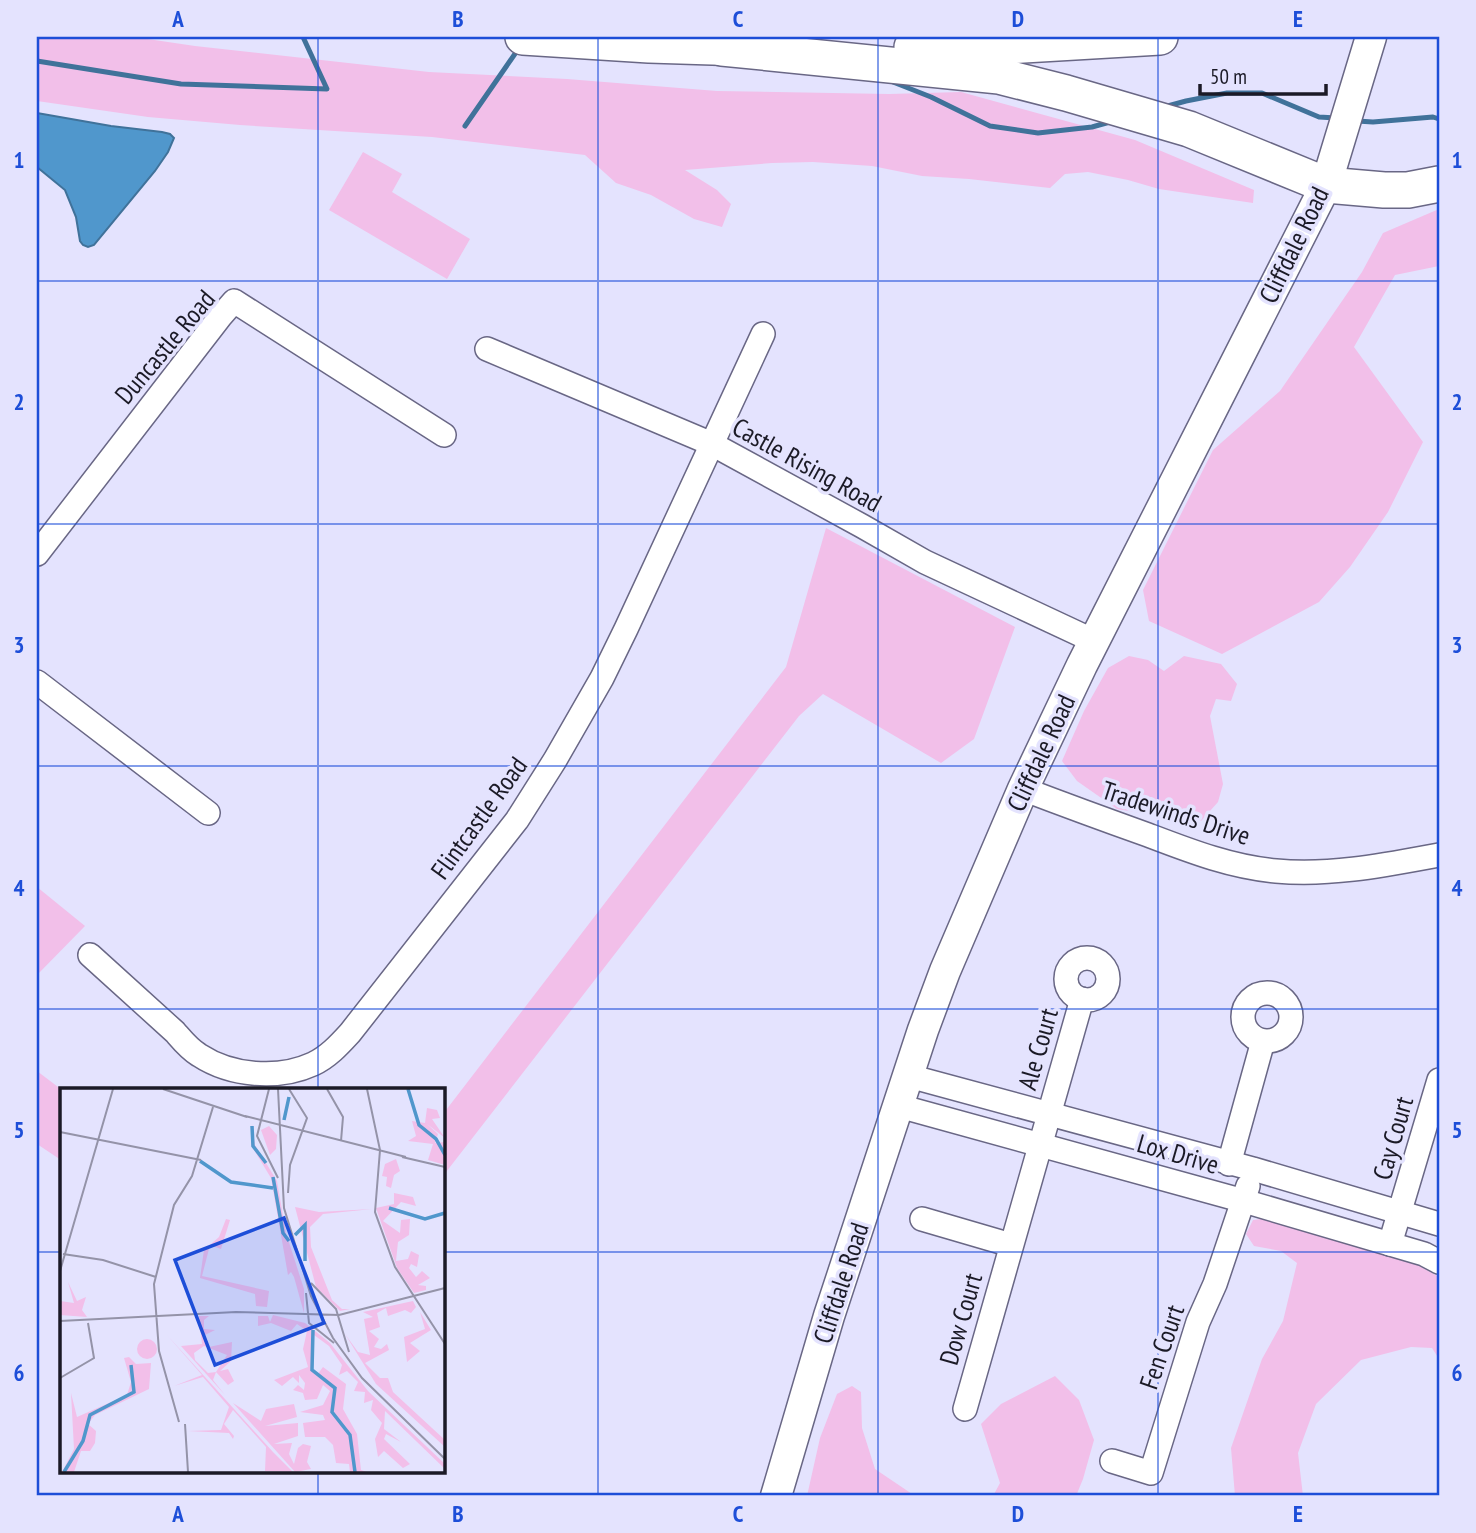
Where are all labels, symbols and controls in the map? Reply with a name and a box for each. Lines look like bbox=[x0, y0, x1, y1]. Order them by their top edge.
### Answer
text: A bbox=[171, 4, 184, 33]
text: B bbox=[452, 4, 464, 33]
text: C bbox=[733, 4, 744, 33]
text: D bbox=[1012, 4, 1024, 33]
text: E bbox=[1293, 4, 1303, 33]
scale bar bbox=[1200, 52, 1326, 96]
text: 50 m bbox=[1210, 63, 1247, 90]
text: 1 bbox=[14, 145, 25, 174]
text: 1 bbox=[1452, 145, 1463, 174]
street label: Cliffdale Road bbox=[1251, 181, 1336, 308]
street label: Duncastle Road bbox=[107, 283, 222, 410]
text: 2 bbox=[14, 387, 25, 416]
text: 2 bbox=[1452, 387, 1463, 416]
street label: Castle Rising Road bbox=[727, 410, 888, 519]
text: 3 bbox=[14, 630, 25, 659]
text: 3 bbox=[1452, 630, 1463, 659]
street label: Cliffdale Road bbox=[999, 689, 1082, 817]
street label: Flintcastle Road bbox=[423, 750, 534, 885]
street label: Tradewinds Drive bbox=[1098, 773, 1254, 852]
text: 4 bbox=[14, 873, 25, 902]
text: 4 bbox=[1452, 873, 1463, 902]
street label: Ale Court bbox=[1010, 1004, 1065, 1093]
inset map bbox=[60, 1088, 444, 1474]
street label: Cay Court bbox=[1365, 1092, 1420, 1183]
text: 5 bbox=[14, 1115, 25, 1144]
text: 5 bbox=[1452, 1115, 1463, 1144]
street label: Lox Drive bbox=[1134, 1126, 1223, 1181]
street label: Cliffdale Road bbox=[805, 1218, 876, 1348]
street label: Dow Court bbox=[932, 1269, 989, 1368]
street label: Fen Court bbox=[1132, 1300, 1191, 1393]
text: 6 bbox=[14, 1358, 25, 1387]
text: 6 bbox=[1452, 1358, 1463, 1387]
text: A bbox=[171, 1499, 184, 1528]
text: B bbox=[452, 1499, 464, 1528]
text: C bbox=[733, 1499, 744, 1528]
text: D bbox=[1012, 1499, 1024, 1528]
text: E bbox=[1293, 1499, 1303, 1528]

